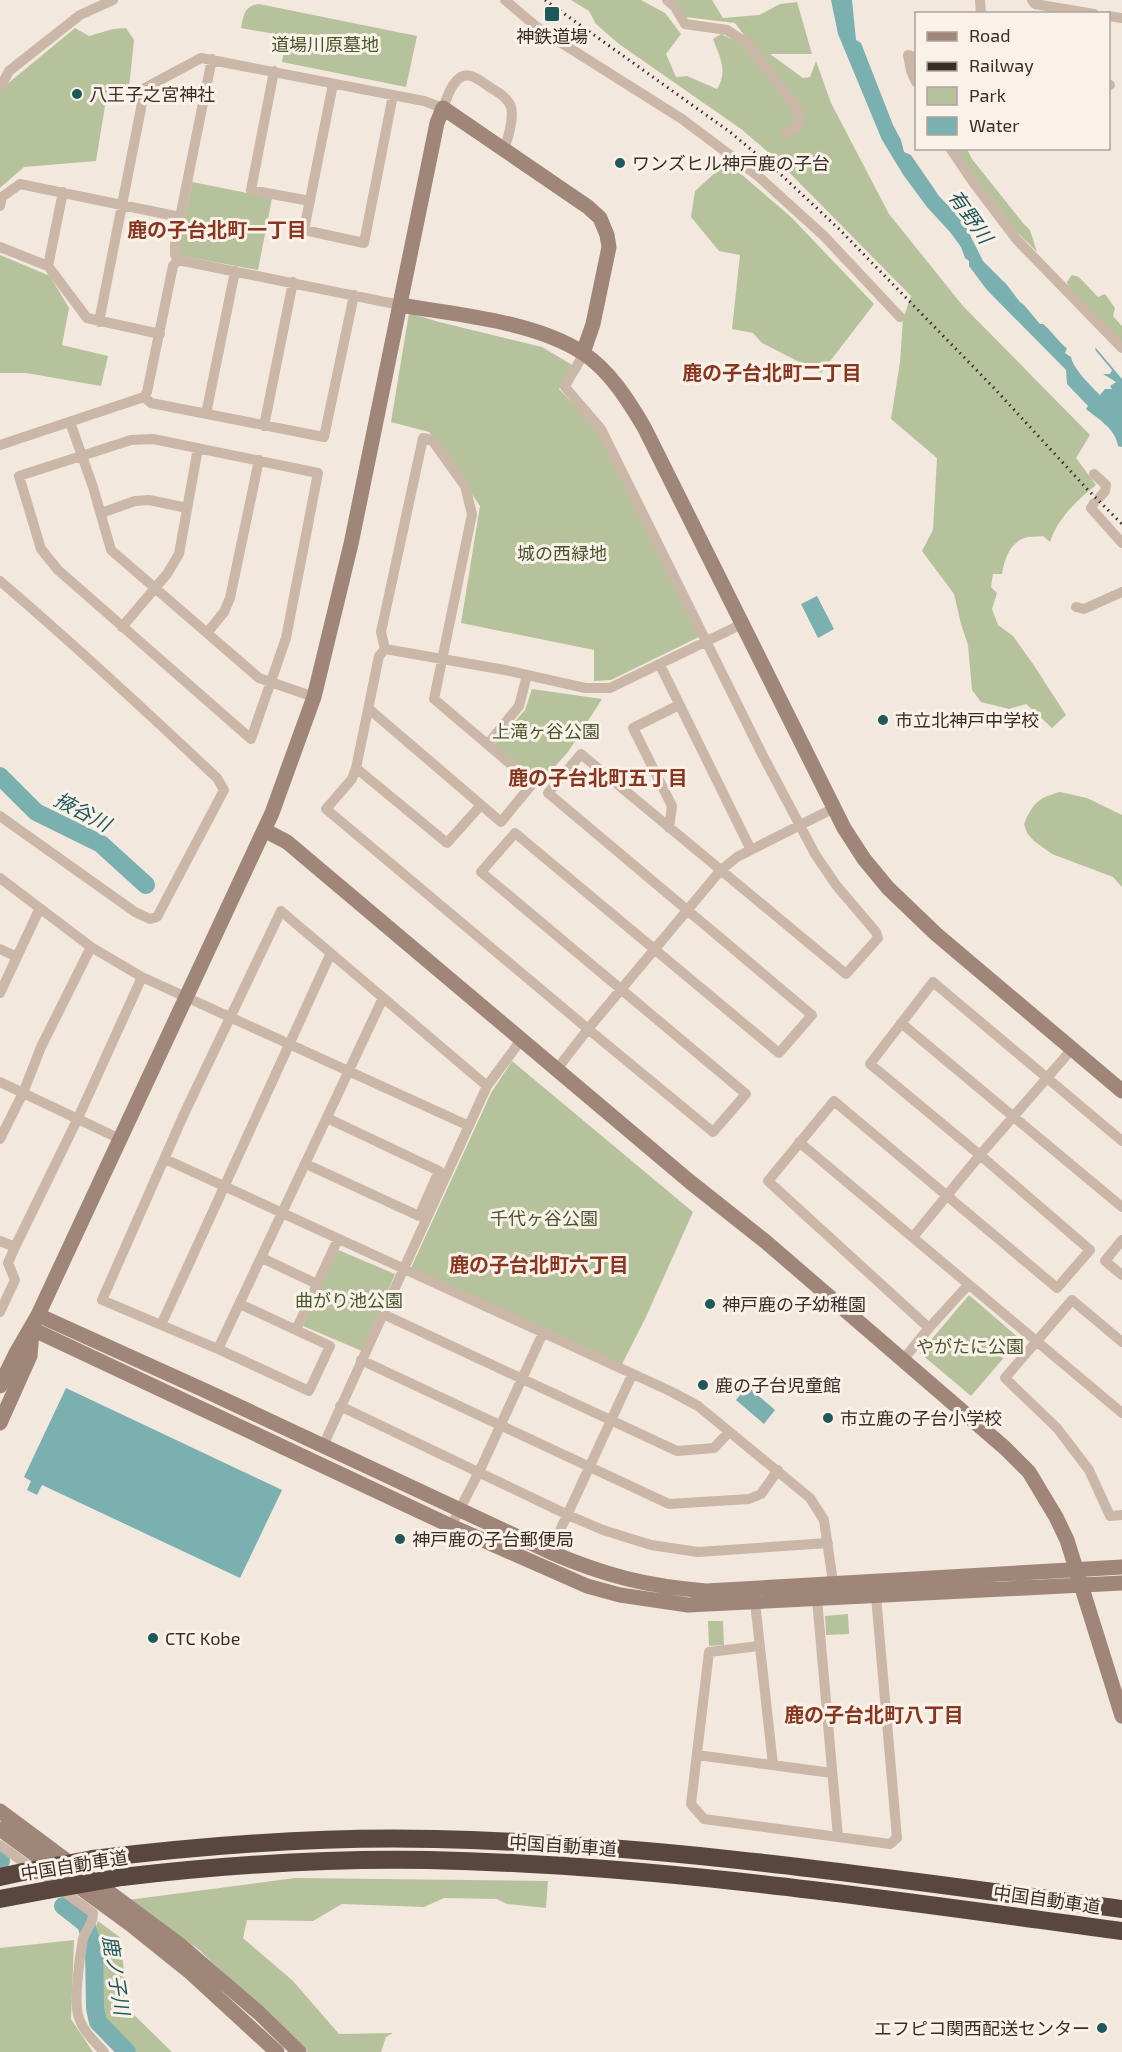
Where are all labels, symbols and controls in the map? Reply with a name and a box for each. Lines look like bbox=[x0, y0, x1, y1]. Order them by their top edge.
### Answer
marker: 神鉄道場 bbox=[543, 5, 561, 23]
legend bbox=[915, 12, 1110, 150]
text: Road bbox=[969, 24, 1010, 46]
place label: 神鉄道場 bbox=[516, 25, 588, 47]
park label: 道場川原墓地 bbox=[271, 33, 379, 55]
text: Railway bbox=[969, 54, 1034, 76]
place label: 八王子之宮神社 bbox=[89, 83, 215, 105]
text: Park bbox=[969, 84, 1006, 106]
marker: 八王子之宮神社 bbox=[70, 87, 84, 101]
text: Water bbox=[969, 114, 1019, 136]
place label: ワンズヒル神戸鹿の子台 bbox=[632, 152, 830, 174]
marker: ワンズヒル神戸鹿の子台 bbox=[613, 156, 627, 170]
water label: 有野川 bbox=[944, 185, 999, 249]
district label: 鹿の子台北町一丁目 bbox=[127, 217, 307, 241]
district label: 鹿の子台北町二丁目 bbox=[682, 360, 862, 384]
park label: 城の西緑地 bbox=[517, 542, 607, 564]
place label: 市立北神戸中学校 bbox=[895, 709, 1039, 731]
marker: 市立北神戸中学校 bbox=[876, 713, 890, 727]
park label: 上滝ヶ谷公園 bbox=[492, 720, 600, 742]
district label: 鹿の子台北町五丁目 bbox=[508, 765, 688, 789]
water label: 掖谷川 bbox=[51, 786, 117, 837]
park label: 千代ヶ谷公園 bbox=[490, 1207, 598, 1229]
district label: 鹿の子台北町六丁目 bbox=[449, 1252, 629, 1276]
park label: 曲がり池公園 bbox=[295, 1289, 403, 1311]
place label: 神戸鹿の子幼稚園 bbox=[722, 1293, 866, 1315]
marker: 神戸鹿の子幼稚園 bbox=[703, 1297, 717, 1311]
park label: やがたに公園 bbox=[916, 1335, 1024, 1357]
place label: 鹿の子台児童館 bbox=[715, 1374, 841, 1396]
marker: 鹿の子台児童館 bbox=[696, 1378, 710, 1392]
place label: 市立鹿の子台小学校 bbox=[840, 1407, 1002, 1429]
marker: 市立鹿の子台小学校 bbox=[821, 1411, 835, 1425]
place label: 神戸鹿の子台郵便局 bbox=[412, 1528, 574, 1550]
marker: 神戸鹿の子台郵便局 bbox=[393, 1532, 407, 1546]
place label: CTC Kobe bbox=[165, 1627, 240, 1649]
marker: CTC Kobe bbox=[146, 1631, 160, 1645]
district label: 鹿の子台北町八丁目 bbox=[784, 1702, 964, 1726]
street label: 中国自動車道 bbox=[508, 1830, 618, 1860]
street label: 中国自動車道 bbox=[19, 1846, 129, 1884]
street label: 中国自動車道 bbox=[992, 1881, 1102, 1917]
water label: 鹿ノ子川 bbox=[99, 1934, 135, 2018]
place label: エフピコ関西配送センター bbox=[874, 2017, 1090, 2039]
marker: エフピコ関西配送センター bbox=[1095, 2021, 1109, 2035]

